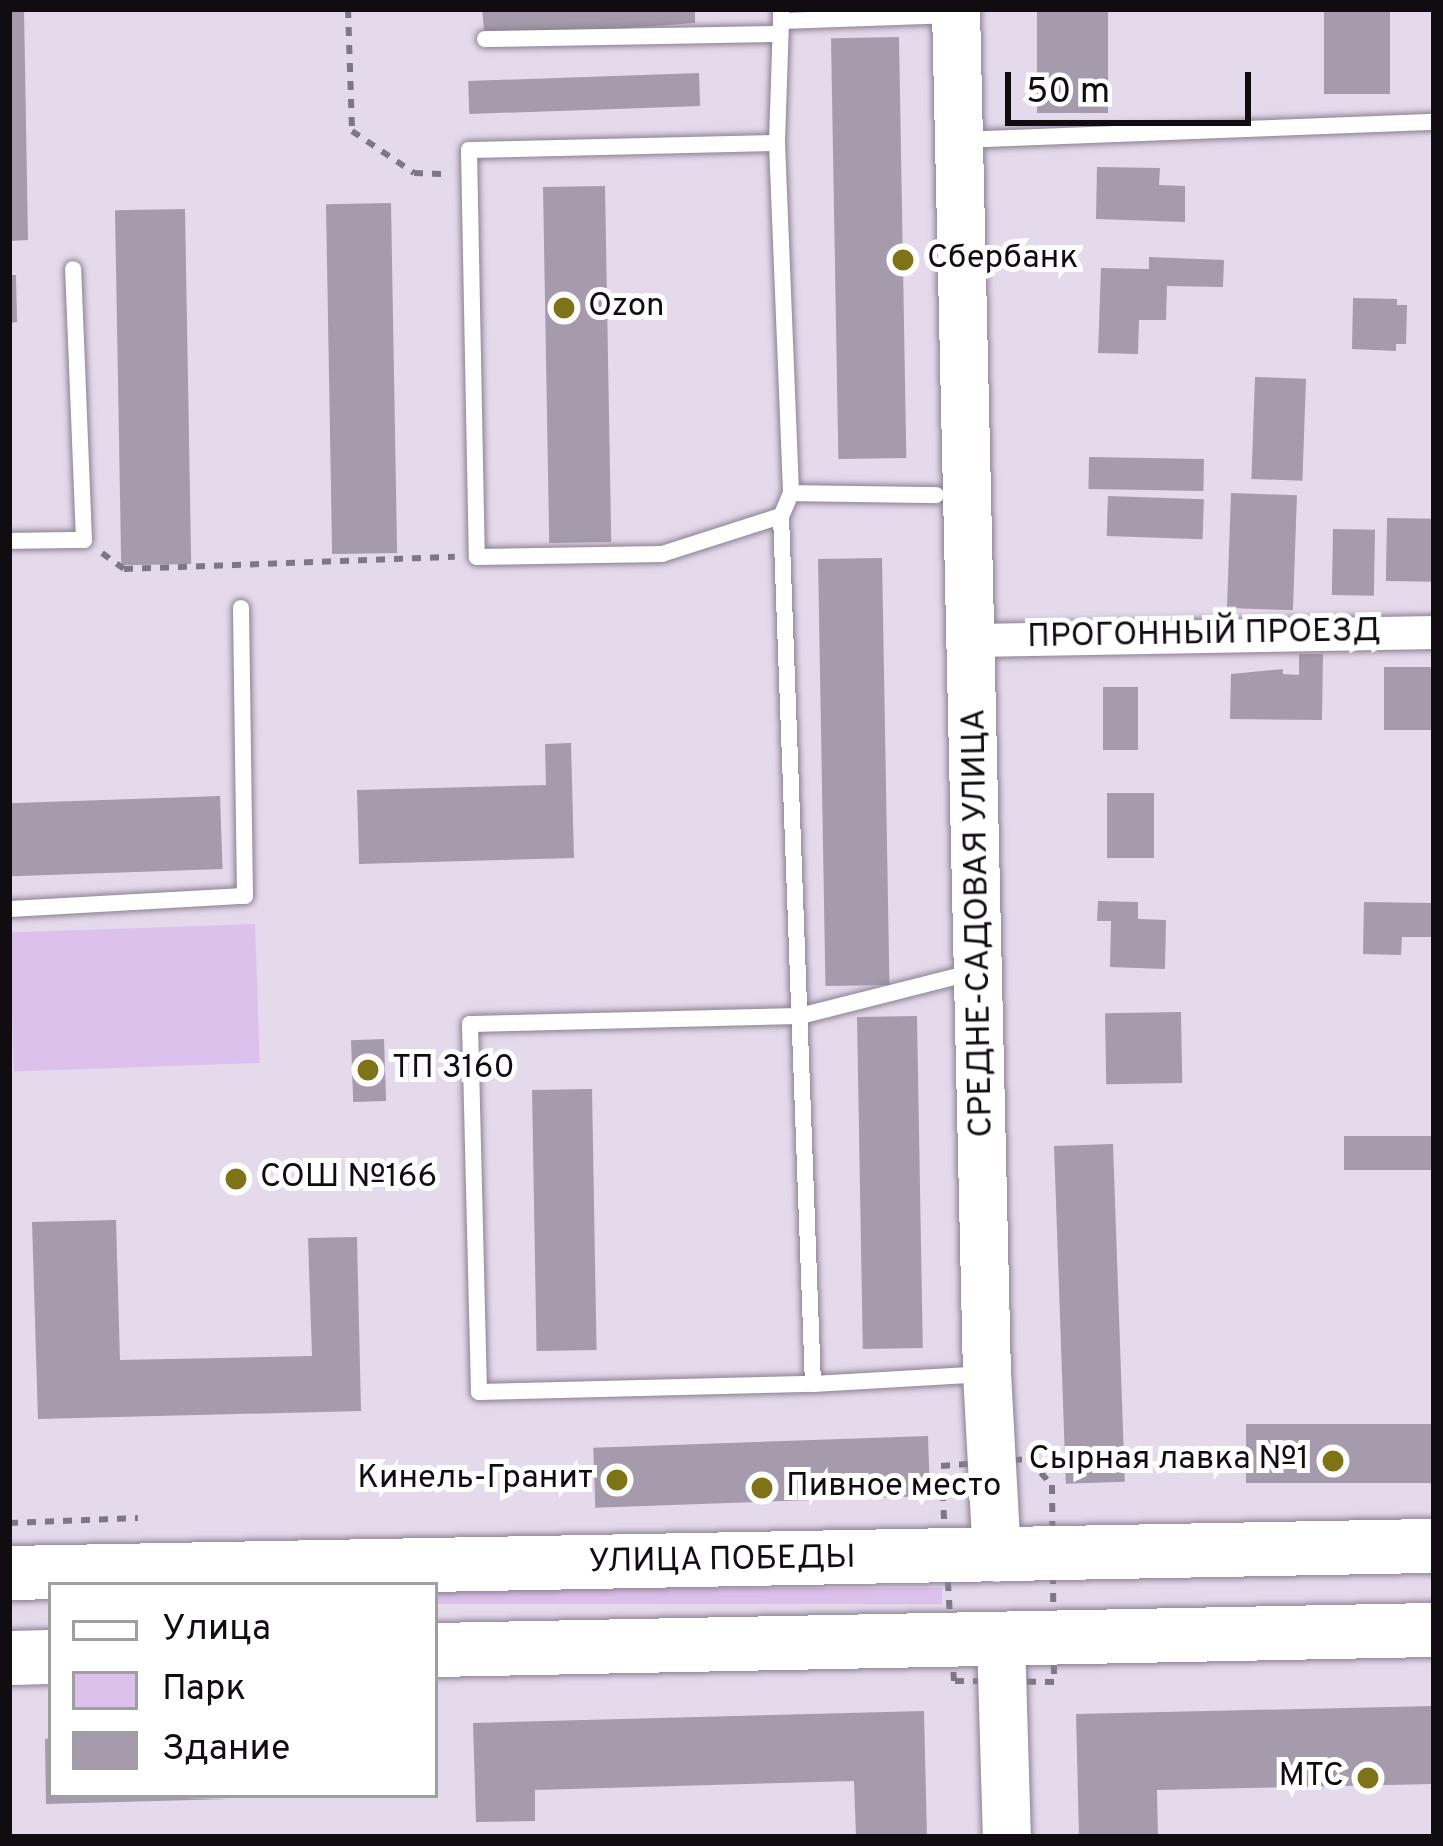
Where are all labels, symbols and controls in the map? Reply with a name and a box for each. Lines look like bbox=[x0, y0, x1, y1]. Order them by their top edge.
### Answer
scale bar bbox=[1011, 48, 1257, 122]
text: 50 m bbox=[1026, 70, 1110, 116]
place label: Сбербанк bbox=[927, 240, 1078, 280]
marker: Сбербанк bbox=[890, 247, 916, 273]
place label: Ozon bbox=[588, 288, 665, 328]
marker: Ozon bbox=[551, 295, 577, 321]
street label: ПРОГОННЫЙ ПРОЕЗД bbox=[1027, 613, 1381, 659]
street label: СРЕДНЕ-САДОВАЯ УЛИЦА bbox=[956, 708, 1004, 1138]
place label: ТП 3160 bbox=[392, 1050, 515, 1090]
marker: ТП 3160 bbox=[355, 1057, 381, 1083]
place label: СОШ №166 bbox=[260, 1159, 437, 1199]
marker: СОШ №166 bbox=[223, 1166, 249, 1192]
place label: Сырная лавка №1 bbox=[1028, 1441, 1309, 1481]
marker: Сырная лавка №1 bbox=[1320, 1448, 1346, 1474]
place label: Кинель-Гранит bbox=[357, 1460, 593, 1500]
marker: Кинель-Гранит bbox=[604, 1467, 630, 1493]
place label: Пивное место bbox=[786, 1468, 1001, 1508]
marker: Пивное место bbox=[749, 1475, 775, 1501]
street label: УЛИЦА ПОБЕДЫ bbox=[587, 1540, 857, 1584]
legend bbox=[48, 1582, 438, 1798]
text: Улица bbox=[162, 1607, 271, 1653]
text: Парк bbox=[162, 1667, 246, 1713]
text: Здание bbox=[162, 1727, 290, 1773]
place label: МТС bbox=[1278, 1758, 1344, 1798]
marker: МТС bbox=[1355, 1765, 1381, 1791]

